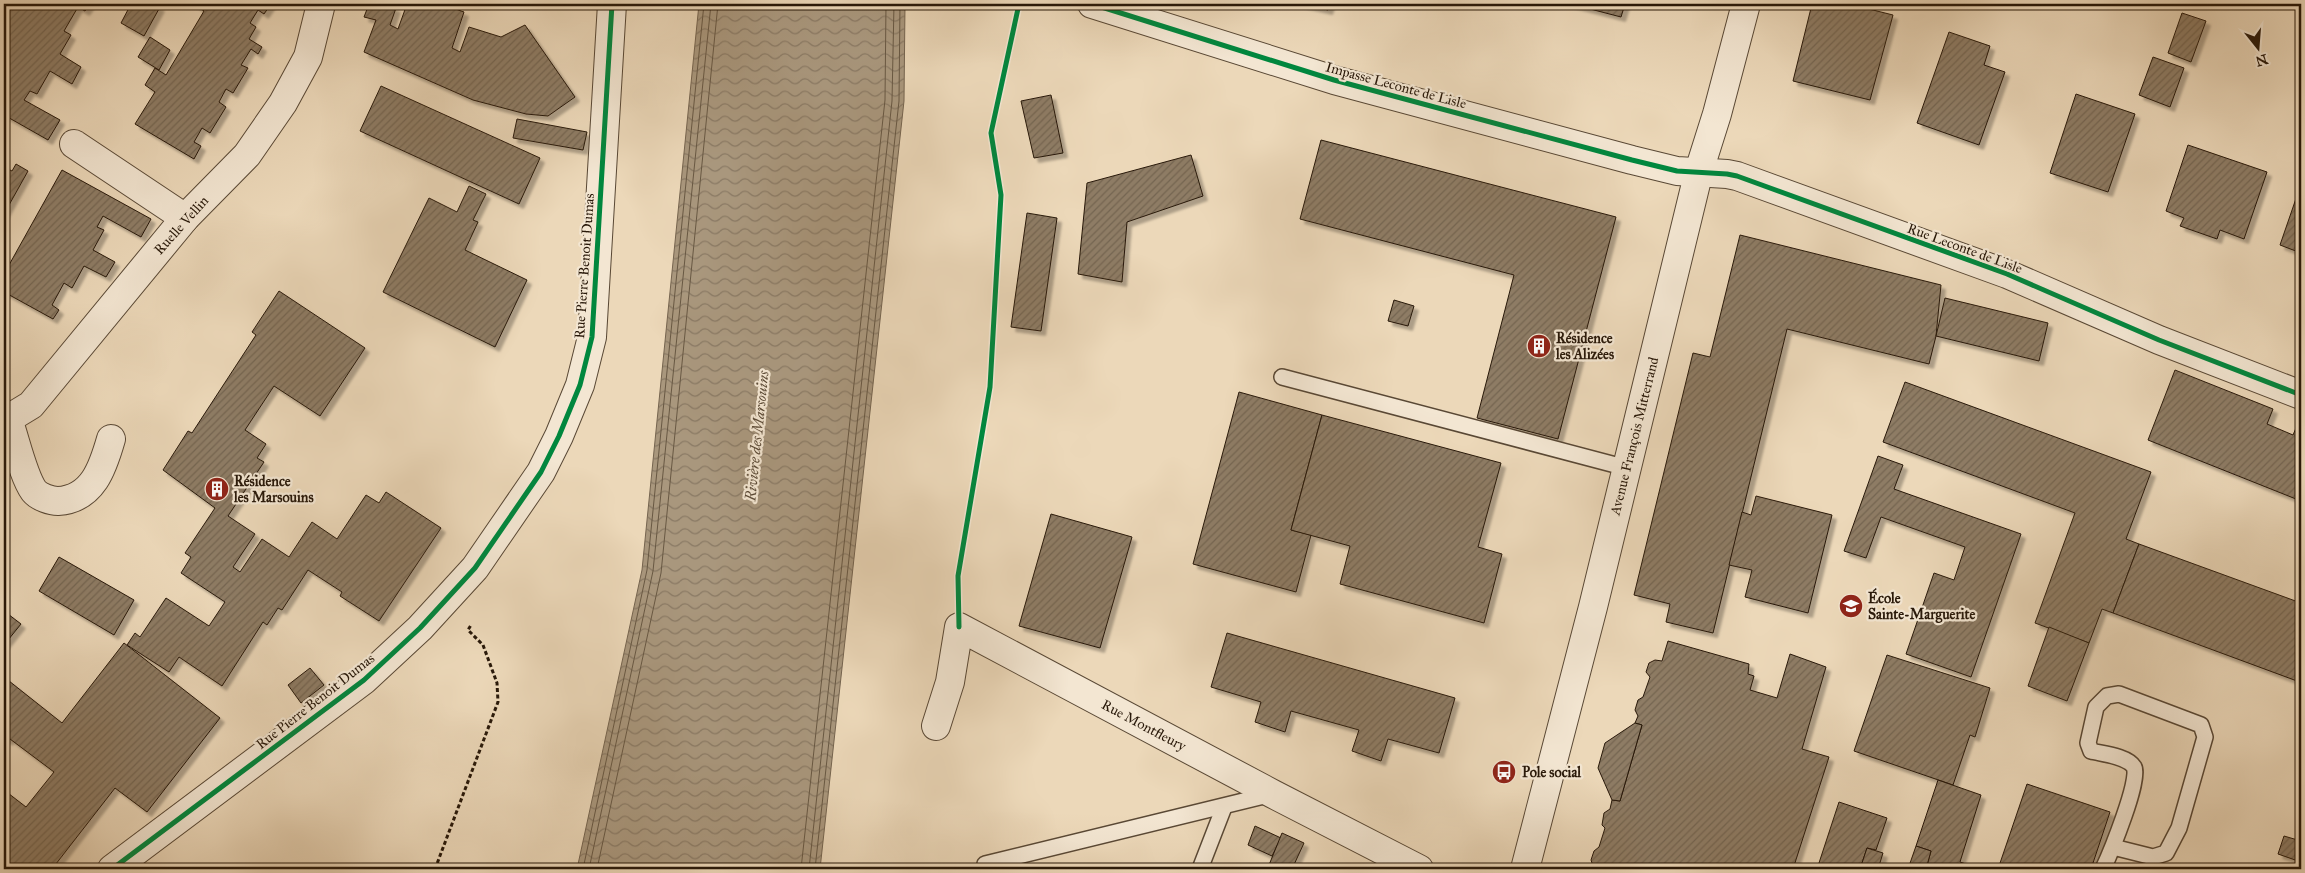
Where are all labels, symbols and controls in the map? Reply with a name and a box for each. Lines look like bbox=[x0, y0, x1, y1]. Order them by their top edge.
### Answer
north arrow bbox=[2232, 22, 2282, 72]
text: N bbox=[2253, 50, 2270, 70]
street label: Impasse Leconte de Lisle bbox=[1324, 59, 1468, 113]
street label: Ruelle Vellin bbox=[151, 192, 212, 258]
street label: Rue Pierre Benoit Dumas bbox=[571, 193, 598, 339]
street label: Rue Leconte de Lisle bbox=[1905, 220, 2025, 277]
place label: Résidence les Alizées bbox=[1555, 330, 1614, 363]
building icon: Résidence les Alizées bbox=[1526, 333, 1552, 359]
street label: Avenue François Mitterrand bbox=[1606, 355, 1662, 518]
water label: Rivière des Marsouins bbox=[741, 369, 773, 503]
place label: Résidence les Marsouins bbox=[233, 473, 314, 506]
building icon: Résidence les Marsouins bbox=[204, 476, 230, 502]
place label: École Sainte-Marguerite bbox=[1868, 588, 1975, 624]
school or university icon: École Sainte-Marguerite bbox=[1838, 593, 1864, 619]
street label: Rue Pierre Benoit Dumas bbox=[253, 650, 378, 753]
street label: Rue Montfleury bbox=[1099, 696, 1189, 755]
bus stop icon: Pole social bbox=[1491, 759, 1517, 785]
place label: Pole social bbox=[1522, 764, 1582, 781]

